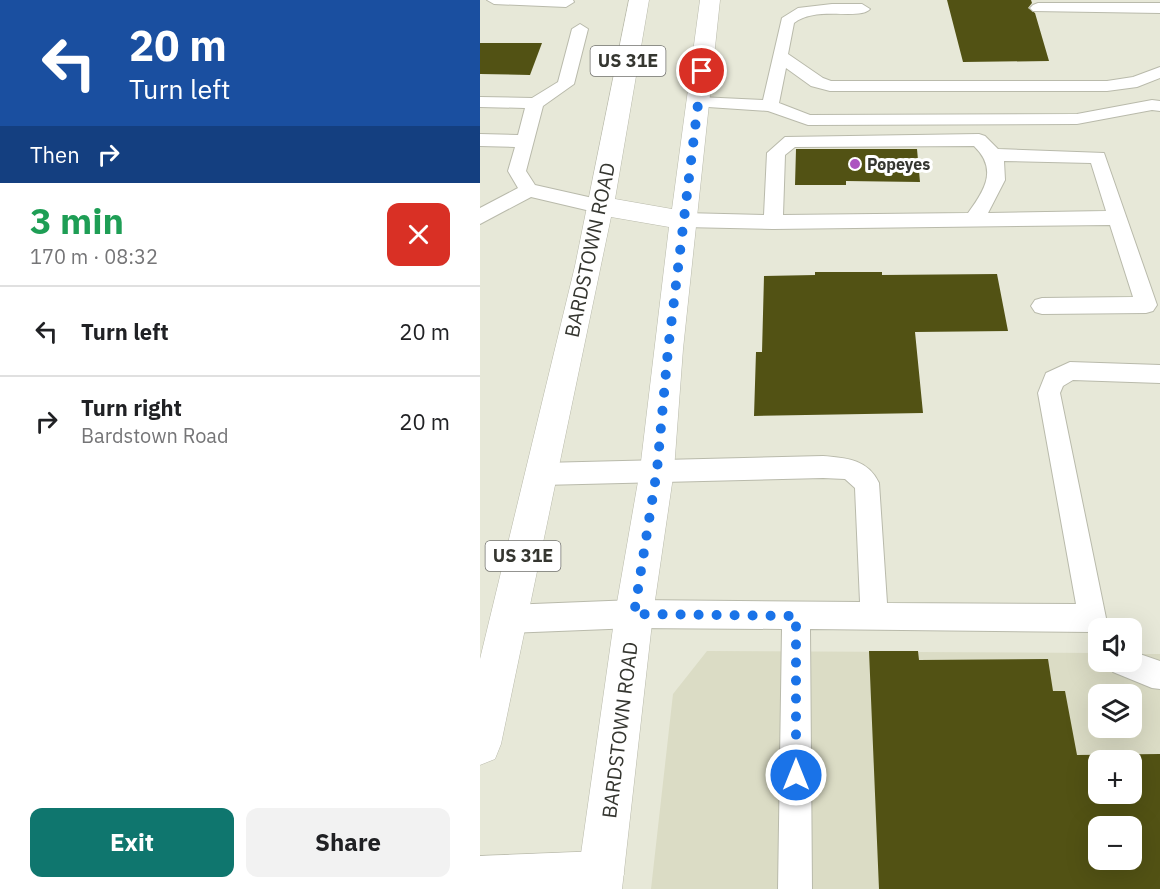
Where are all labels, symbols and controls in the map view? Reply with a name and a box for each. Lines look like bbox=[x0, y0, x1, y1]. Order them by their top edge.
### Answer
text: 20 m bbox=[129, 18, 227, 73]
icon: left bbox=[30, 24, 108, 102]
pin bbox=[676, 45, 727, 96]
road number: US 31E bbox=[590, 46, 666, 76]
icon: arrive bbox=[685, 54, 718, 87]
text: Turn left bbox=[129, 71, 230, 106]
icon: right bbox=[92, 138, 125, 171]
text: Then bbox=[30, 140, 80, 169]
place label: Popeyes bbox=[867, 154, 930, 174]
marker: Popeyes bbox=[848, 157, 862, 171]
street label: BARDSTOWN ROAD bbox=[558, 160, 621, 340]
text: 3 min bbox=[30, 197, 124, 244]
button: close bbox=[387, 203, 450, 266]
text: 170 m · 08:32 bbox=[30, 243, 158, 270]
icon: left bbox=[30, 315, 63, 348]
text: Turn left bbox=[81, 317, 169, 346]
text: 20 m bbox=[399, 317, 450, 346]
text: Turn right bbox=[81, 393, 182, 422]
icon: right bbox=[30, 405, 63, 438]
text: 20 m bbox=[399, 407, 450, 436]
text: Bardstown Road bbox=[81, 422, 229, 449]
road number: US 31E bbox=[486, 541, 560, 571]
map controls bbox=[1088, 618, 1142, 870]
button: sound bbox=[1088, 618, 1142, 672]
street label: BARDSTOWN ROAD bbox=[595, 640, 644, 820]
button: layers bbox=[1088, 684, 1142, 738]
position arrow bbox=[764, 743, 828, 807]
button: + bbox=[1088, 750, 1142, 804]
button: Exit bbox=[30, 808, 234, 877]
button: Share bbox=[246, 808, 450, 877]
button: − bbox=[1088, 816, 1142, 870]

